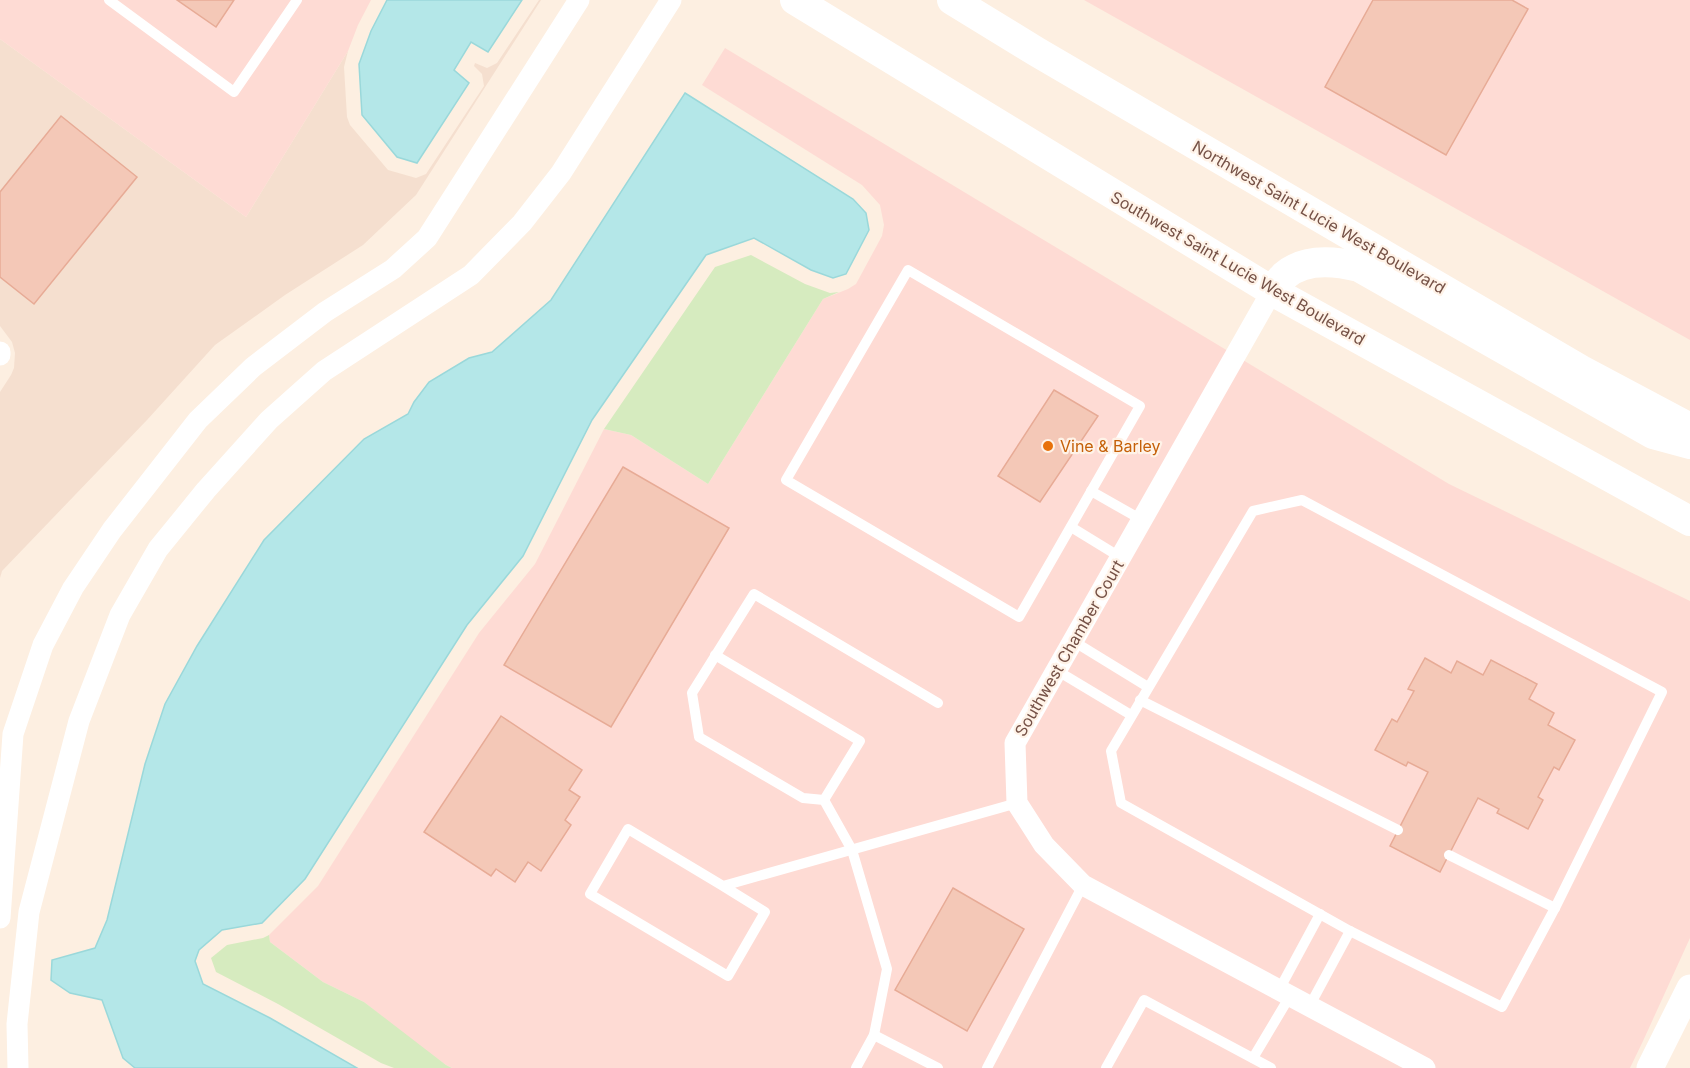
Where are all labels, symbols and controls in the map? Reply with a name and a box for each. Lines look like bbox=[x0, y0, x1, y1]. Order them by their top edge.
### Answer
street label: Northwest Saint Lucie West Boulevard bbox=[1189, 136, 1449, 298]
street label: Southwest Saint Lucie West Boulevard bbox=[1107, 187, 1369, 349]
place label: Vine & Barley bbox=[1060, 436, 1161, 456]
marker: Vine & Barley bbox=[1041, 439, 1055, 453]
street label: Southwest Chamber Court bbox=[1010, 556, 1128, 740]

